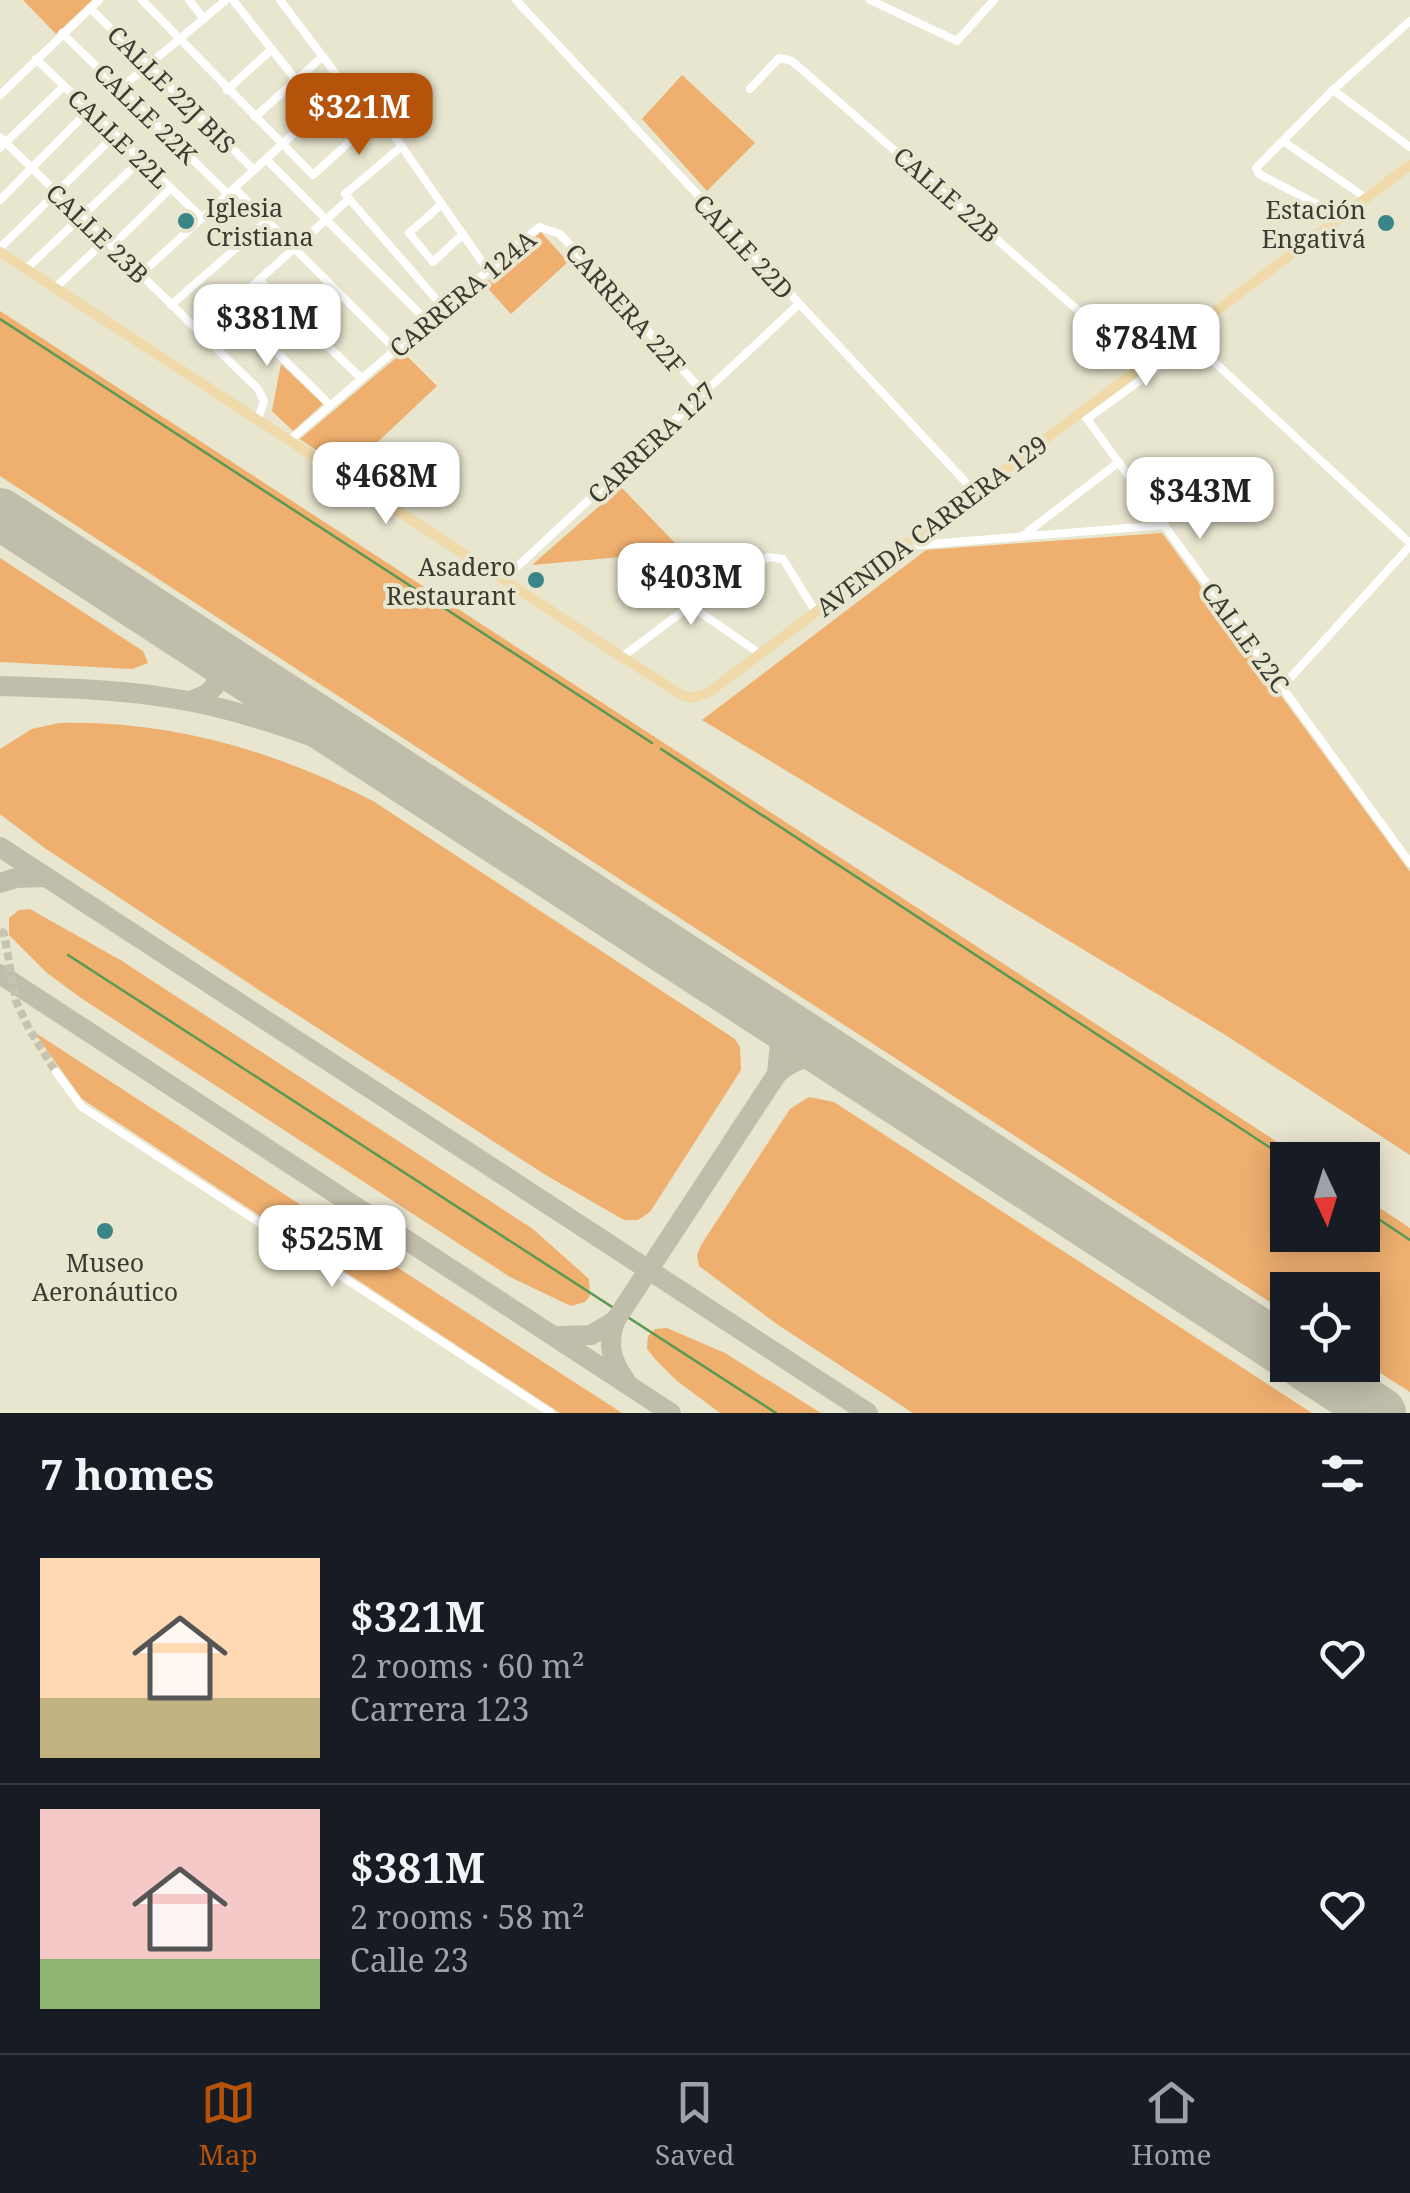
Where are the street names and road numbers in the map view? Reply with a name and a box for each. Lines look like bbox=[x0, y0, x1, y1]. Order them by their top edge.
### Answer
street label: CALLE 22J BIS bbox=[100, 17, 244, 161]
street label: CALLE 22K bbox=[87, 55, 206, 171]
street label: CALLE 22L bbox=[61, 81, 177, 195]
street label: CALLE 22B bbox=[887, 138, 1007, 250]
street label: CALLE 23B bbox=[39, 175, 157, 291]
street label: CALLE 22D bbox=[686, 186, 802, 306]
street label: CARRERA 124A bbox=[382, 221, 543, 364]
street label: CARRERA 22F bbox=[558, 235, 694, 381]
street label: CARRERA 127 bbox=[580, 374, 722, 510]
street label: AVENIDA CARRERA 129 bbox=[808, 427, 1054, 623]
street label: CALLE 22C bbox=[1194, 575, 1298, 699]

